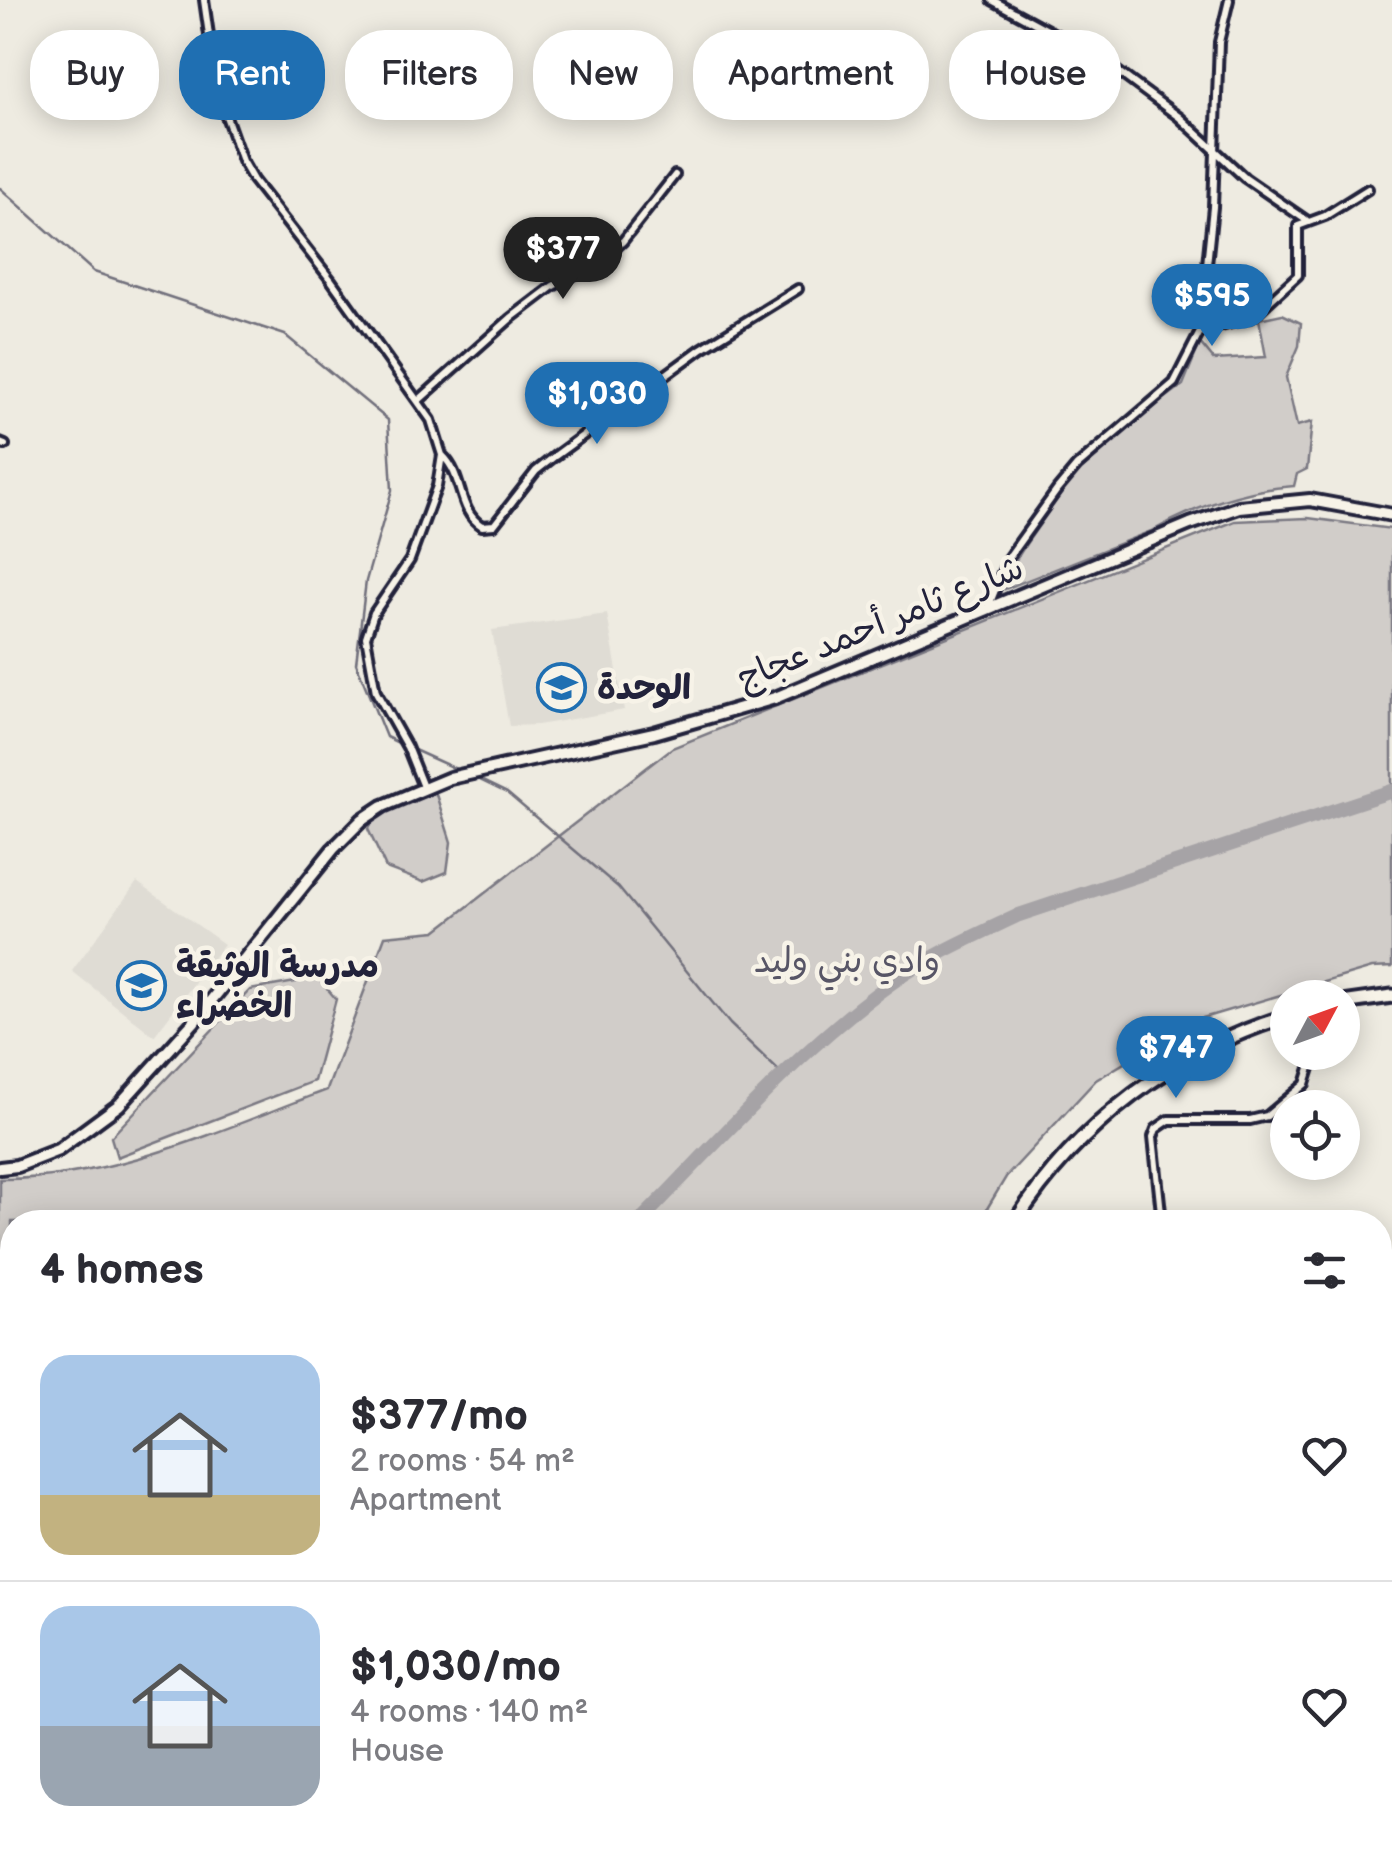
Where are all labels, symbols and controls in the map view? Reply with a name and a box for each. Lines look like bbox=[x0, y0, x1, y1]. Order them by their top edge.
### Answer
chip: Buy bbox=[30, 30, 159, 120]
chip: Rent bbox=[179, 30, 325, 120]
chip: Filters bbox=[345, 30, 513, 120]
chip: New bbox=[533, 30, 673, 120]
chip: Apartment bbox=[693, 30, 929, 120]
chip: House bbox=[949, 30, 1121, 120]
pin: $377 bbox=[504, 217, 622, 302]
text: $377 bbox=[525, 230, 601, 269]
pin: $595 bbox=[1153, 264, 1271, 349]
text: $595 bbox=[1174, 277, 1250, 316]
pin: $1,030 bbox=[516, 362, 678, 447]
text: $1,030 bbox=[547, 375, 647, 414]
street label: شارع ثامر أحمد عجاج bbox=[731, 546, 1031, 702]
school or university icon: الوحدة bbox=[536, 661, 588, 713]
place label: الوحدة bbox=[597, 667, 691, 710]
park label: وادي بني وليد bbox=[754, 940, 940, 991]
place label: مدرسة الوثيقة الخضراء bbox=[176, 945, 379, 1028]
school or university icon: مدرسة الوثيقة الخضراء bbox=[115, 959, 167, 1011]
north arrow bbox=[1270, 980, 1360, 1070]
map controls bbox=[1270, 980, 1360, 1180]
pin: $747 bbox=[1117, 1016, 1235, 1101]
text: $747 bbox=[1138, 1029, 1214, 1068]
button: locate bbox=[1270, 1090, 1360, 1180]
icon: filters bbox=[1297, 1243, 1352, 1298]
text: 4 homes bbox=[40, 1245, 204, 1296]
text: $377/mo bbox=[350, 1391, 528, 1442]
icon: home bbox=[120, 1395, 240, 1515]
icon: heart bbox=[1297, 1428, 1352, 1483]
text: 2 rooms · 54 m² bbox=[350, 1442, 575, 1481]
text: Apartment bbox=[350, 1481, 501, 1520]
text: $1,030/mo bbox=[350, 1642, 561, 1693]
icon: home bbox=[120, 1646, 240, 1766]
icon: heart bbox=[1297, 1679, 1352, 1734]
text: 4 rooms · 140 m² bbox=[350, 1693, 588, 1732]
text: House bbox=[350, 1732, 444, 1771]

